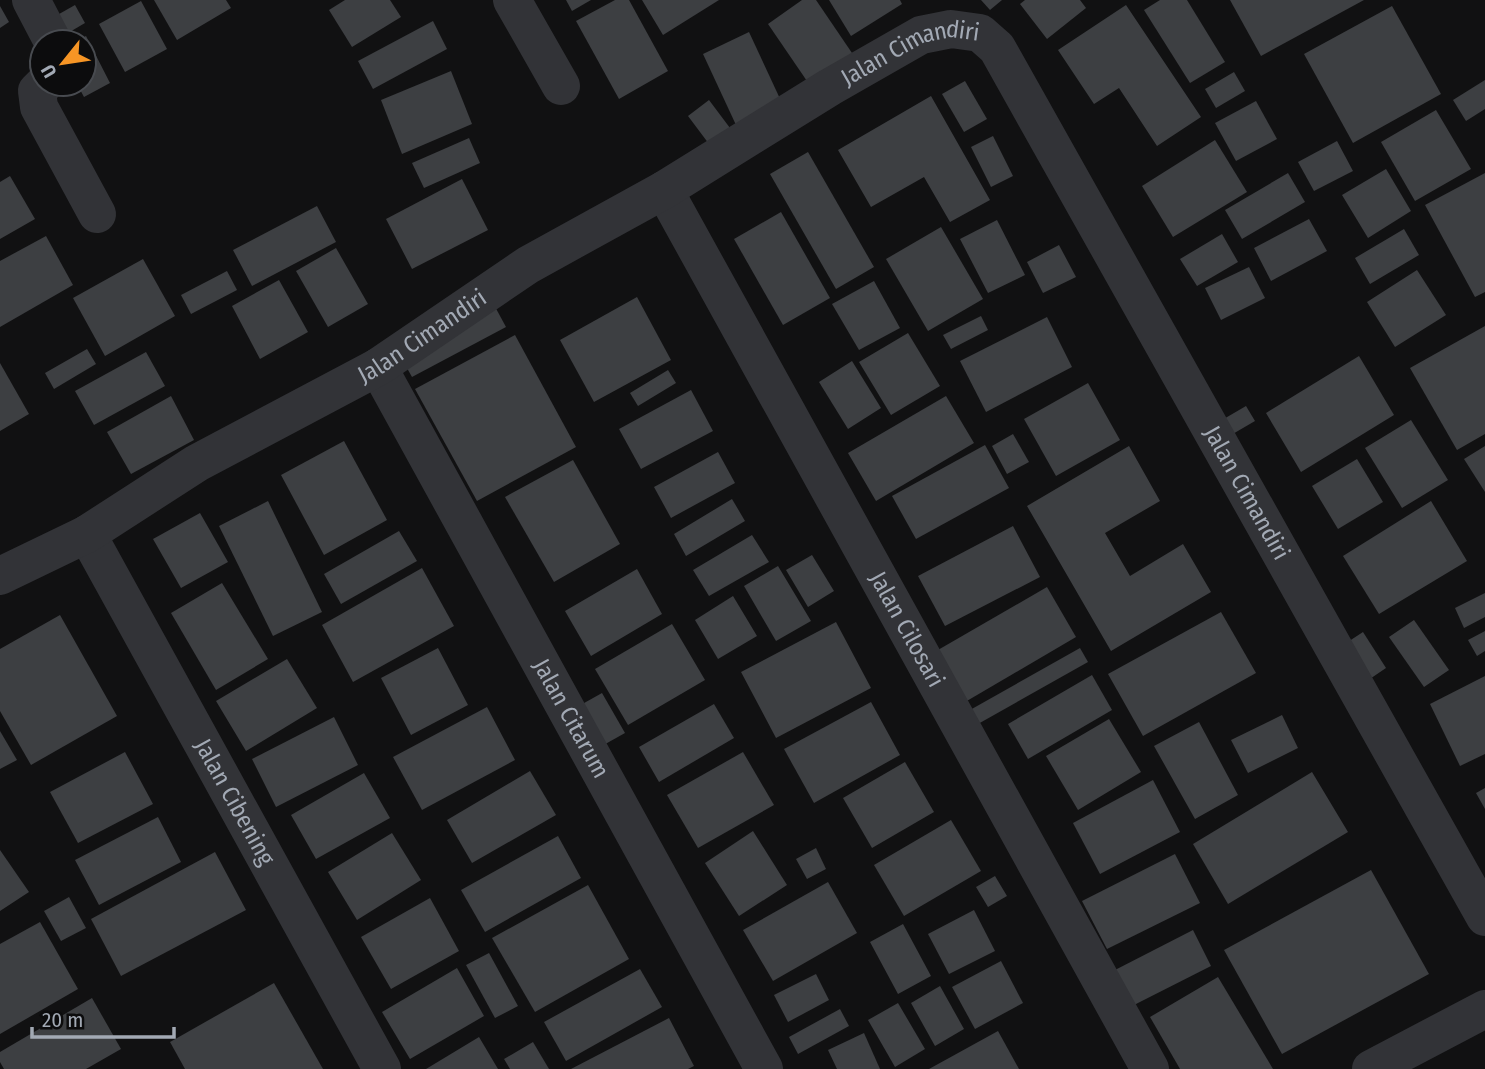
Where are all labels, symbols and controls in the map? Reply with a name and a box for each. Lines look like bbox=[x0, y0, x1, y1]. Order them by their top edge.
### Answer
street label: Jalan Cimandiri bbox=[836, 14, 981, 92]
north arrow bbox=[28, 28, 98, 98]
text: U bbox=[36, 61, 61, 82]
street label: Jalan Cimandiri bbox=[353, 283, 492, 389]
street label: Jalan Cimandiri bbox=[1198, 421, 1295, 565]
street label: Jalan Cilosari bbox=[864, 567, 950, 692]
street label: Jalan Citarum bbox=[527, 654, 615, 783]
street label: Jalan Cibening bbox=[189, 734, 281, 871]
scale bar bbox=[32, 996, 173, 1040]
text: 20 m bbox=[42, 1007, 83, 1033]

